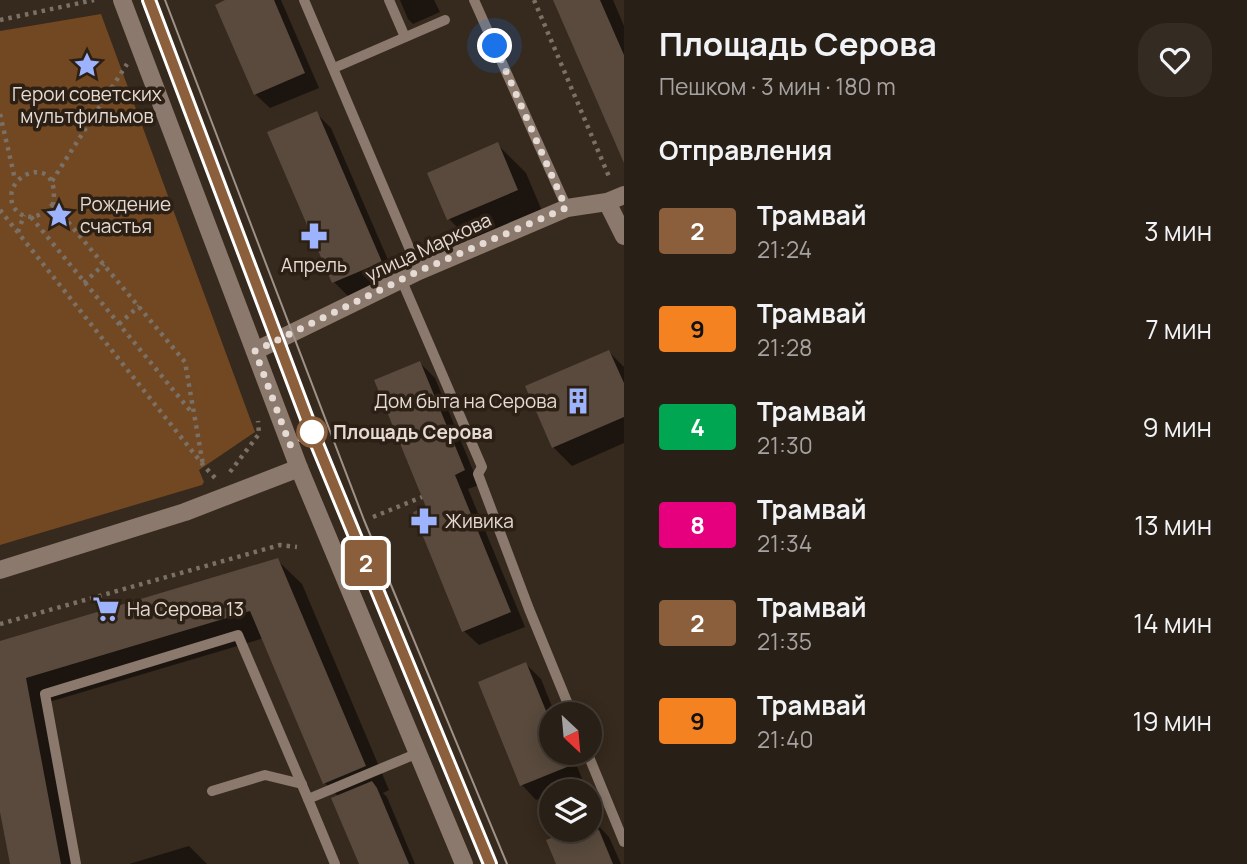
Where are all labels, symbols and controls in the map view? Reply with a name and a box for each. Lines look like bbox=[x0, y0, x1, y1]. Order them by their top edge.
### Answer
text: Площадь Серова bbox=[659, 21, 937, 66]
button: heart bbox=[1138, 23, 1212, 97]
your location bbox=[477, 28, 512, 63]
place icon: Герои советских мультфильмов bbox=[72, 50, 102, 80]
text: Пешком · 3 мин · 180 m bbox=[659, 70, 896, 102]
place label: Герои советских мультфильмов bbox=[12, 81, 162, 129]
text: Отправления bbox=[659, 132, 832, 168]
place label: Рождение счастья bbox=[80, 191, 171, 239]
text: Трамвай bbox=[757, 197, 867, 233]
place icon: Рождение счастья bbox=[44, 200, 74, 230]
street label: улица Маркова bbox=[361, 206, 495, 288]
text: 3 мин bbox=[1144, 213, 1212, 249]
text: 2 bbox=[690, 214, 705, 247]
pharmacy icon: Апрель bbox=[299, 221, 329, 251]
text: 21:24 bbox=[757, 233, 812, 265]
place label: Апрель bbox=[281, 252, 347, 278]
text: Трамвай bbox=[757, 295, 867, 331]
text: 7 мин bbox=[1146, 311, 1212, 347]
text: 9 bbox=[690, 312, 705, 345]
text: 21:28 bbox=[757, 331, 812, 363]
building icon: Дом быта на Серова bbox=[563, 386, 593, 416]
place label: Дом быта на Серова bbox=[374, 388, 557, 414]
text: Трамвай bbox=[757, 393, 867, 429]
text: 9 мин bbox=[1143, 409, 1212, 445]
text: 4 bbox=[690, 410, 705, 443]
marker: Площадь Серова bbox=[297, 417, 327, 447]
place label: Площадь Серова bbox=[333, 419, 493, 445]
text: 21:30 bbox=[757, 429, 813, 461]
text: Трамвай bbox=[757, 491, 867, 527]
pharmacy icon: Живика bbox=[409, 506, 439, 536]
text: 13 мин bbox=[1134, 507, 1212, 543]
place label: Живика bbox=[445, 508, 514, 534]
text: 8 bbox=[690, 508, 705, 541]
text: 21:34 bbox=[757, 527, 812, 559]
line badge: 2 bbox=[343, 540, 389, 586]
text: 2 bbox=[359, 546, 373, 579]
text: Трамвай bbox=[757, 589, 867, 625]
supermarket icon: На Серова 13 bbox=[91, 594, 121, 624]
place label: На Серова 13 bbox=[127, 596, 244, 622]
text: 14 мин bbox=[1133, 605, 1212, 641]
text: 2 bbox=[690, 606, 705, 639]
text: 21:35 bbox=[757, 625, 812, 657]
text: Трамвай bbox=[757, 687, 867, 723]
north arrow bbox=[539, 702, 602, 765]
map controls bbox=[539, 702, 602, 842]
text: 19 мин bbox=[1132, 703, 1212, 739]
text: 9 bbox=[690, 704, 705, 737]
text: 21:40 bbox=[757, 723, 814, 755]
button: layers bbox=[539, 779, 602, 842]

